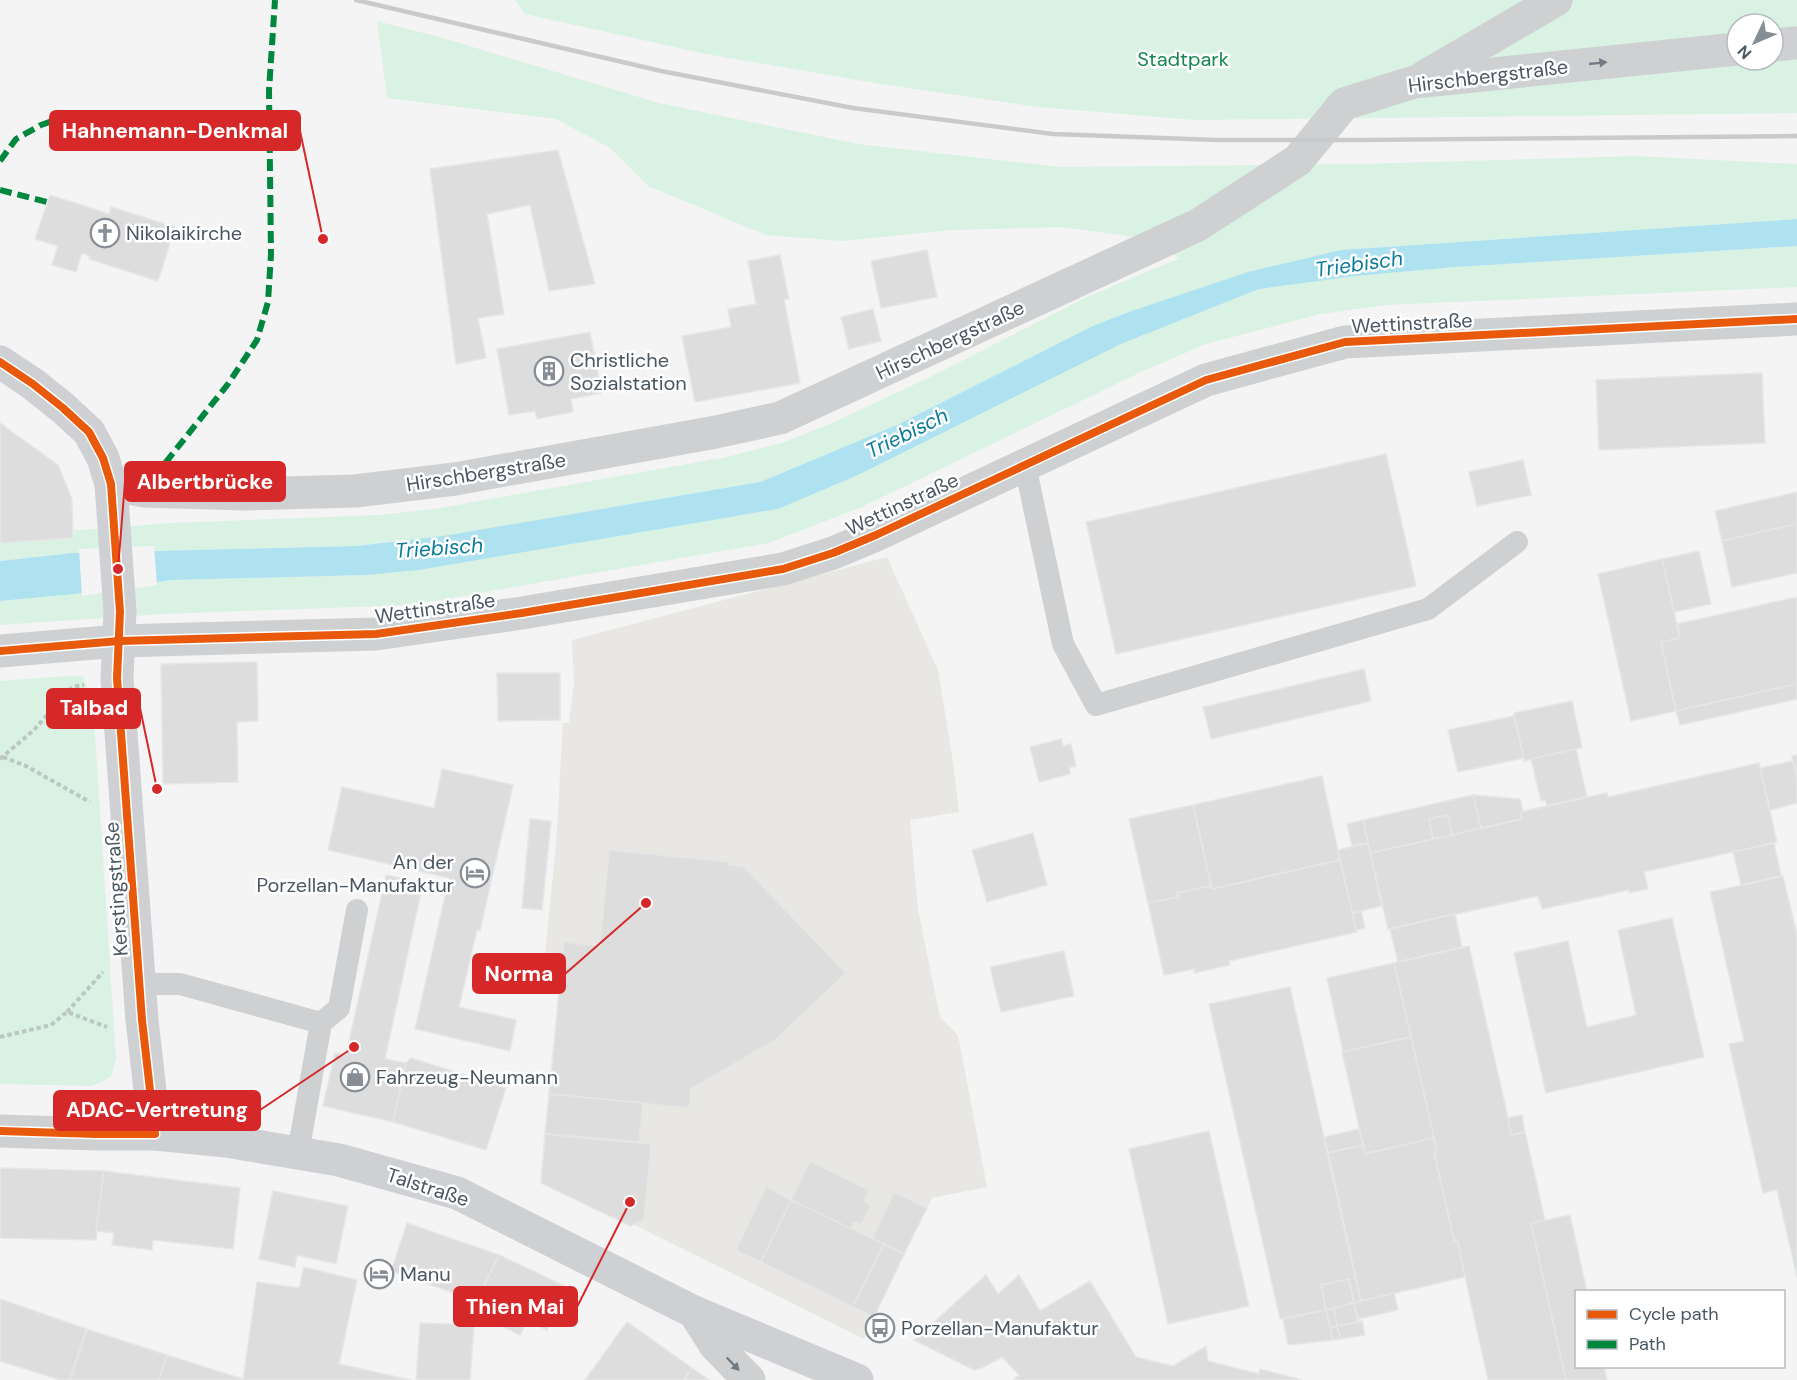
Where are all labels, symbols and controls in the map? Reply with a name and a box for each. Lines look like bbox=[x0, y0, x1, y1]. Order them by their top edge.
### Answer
north arrow bbox=[1725, 12, 1785, 72]
text: N bbox=[1733, 41, 1756, 64]
park label: Stadtpark bbox=[1137, 46, 1229, 72]
street label: Hirschbergstraße bbox=[1407, 53, 1569, 99]
one-way arrow bbox=[1588, 58, 1607, 68]
callout: Hahnemann-Denkmal bbox=[50, 111, 300, 150]
text: Hahnemann-Denkmal bbox=[62, 117, 288, 145]
church icon: Nikolaikirche bbox=[89, 217, 121, 249]
place label: Nikolaikirche bbox=[126, 220, 242, 246]
water label: Triebisch bbox=[1313, 244, 1405, 284]
street label: Hirschbergstraße bbox=[872, 294, 1028, 386]
street label: Wettinstraße bbox=[1351, 307, 1473, 339]
place label: Christliche Sozialstation bbox=[570, 347, 687, 396]
building icon: Christliche Sozialstation bbox=[533, 355, 565, 387]
water label: Triebisch bbox=[861, 401, 953, 465]
street label: Hirschbergstraße bbox=[404, 447, 568, 497]
callout: Albertbrücke bbox=[125, 462, 285, 501]
street label: Wettinstraße bbox=[842, 467, 962, 541]
text: Albertbrücke bbox=[137, 468, 273, 496]
water label: Triebisch bbox=[394, 531, 484, 565]
street label: Wettinstraße bbox=[373, 587, 497, 629]
callout: Talbad bbox=[47, 689, 140, 728]
text: Talbad bbox=[60, 694, 128, 722]
street label: Kerstingstraße bbox=[98, 821, 134, 957]
place label: An der Porzellan-Manufaktur bbox=[256, 849, 454, 898]
hotel icon: An der Porzellan-Manufaktur bbox=[459, 857, 491, 889]
callout: Norma bbox=[473, 954, 565, 993]
text: Norma bbox=[485, 960, 553, 988]
shop icon: Fahrzeug-Neumann bbox=[339, 1061, 371, 1093]
place label: Fahrzeug-Neumann bbox=[376, 1064, 558, 1090]
callout: ADAC-Vertretung bbox=[54, 1091, 260, 1130]
text: ADAC-Vertretung bbox=[66, 1096, 248, 1124]
street label: Talstraße bbox=[384, 1161, 472, 1213]
hotel icon: Manu bbox=[363, 1258, 395, 1290]
place label: Manu bbox=[400, 1261, 451, 1287]
callout: Thien Mai bbox=[454, 1287, 577, 1326]
legend bbox=[1575, 1290, 1785, 1368]
text: Thien Mai bbox=[466, 1293, 564, 1321]
text: Cycle path bbox=[1629, 1302, 1719, 1326]
bus stop icon: Porzellan-Manufaktur bbox=[864, 1312, 896, 1344]
place label: Porzellan-Manufaktur bbox=[901, 1315, 1099, 1341]
text: Path bbox=[1629, 1332, 1666, 1356]
one-way arrow bbox=[725, 1356, 739, 1370]

